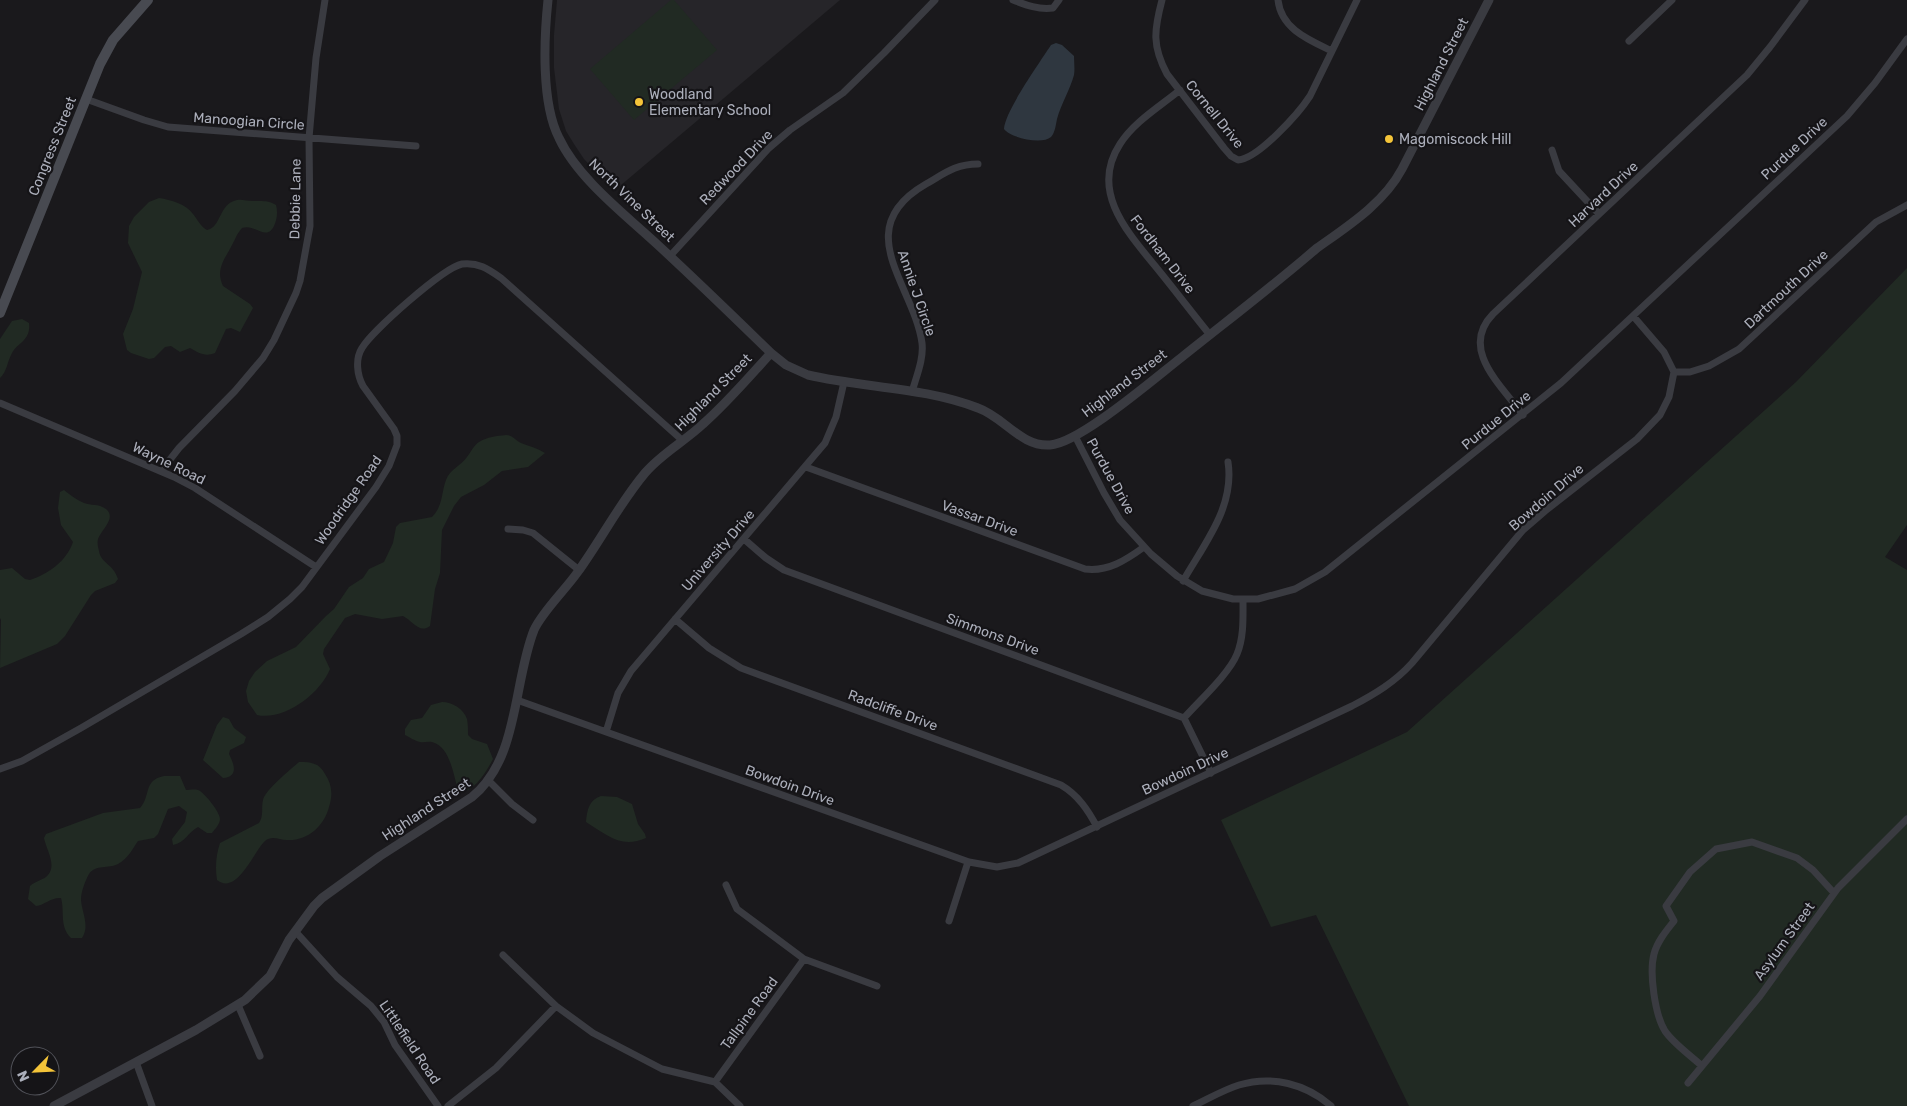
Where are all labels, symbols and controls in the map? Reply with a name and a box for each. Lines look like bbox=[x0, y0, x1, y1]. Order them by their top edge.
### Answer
street label: Highland Street bbox=[1411, 14, 1472, 114]
street label: Cornell Drive bbox=[1182, 77, 1247, 152]
place label: Woodland Elementary School bbox=[649, 86, 771, 119]
street label: Congress Street bbox=[25, 94, 80, 198]
marker: Woodland Elementary School bbox=[633, 96, 645, 108]
street label: Manoogian Circle bbox=[193, 109, 305, 134]
street label: Purdue Drive bbox=[1758, 113, 1831, 183]
street label: Redwood Drive bbox=[696, 126, 777, 208]
place label: Magomiscock Hill bbox=[1399, 131, 1511, 148]
marker: Magomiscock Hill bbox=[1383, 133, 1395, 145]
street label: North Vine Street bbox=[585, 155, 679, 246]
street label: Debbie Lane bbox=[286, 158, 305, 240]
street label: Harvard Drive bbox=[1565, 158, 1642, 231]
street label: Fordham Drive bbox=[1127, 211, 1199, 297]
street label: Dartmouth Drive bbox=[1741, 246, 1832, 332]
street label: Annie J Circle bbox=[894, 248, 939, 339]
street label: Highland Street bbox=[1078, 346, 1171, 421]
street label: Highland Street bbox=[671, 350, 756, 434]
street label: Purdue Drive bbox=[1458, 387, 1535, 454]
street label: Purdue Drive bbox=[1083, 435, 1139, 517]
street label: Wayne Road bbox=[129, 438, 208, 488]
street label: Woodridge Road bbox=[311, 452, 386, 548]
street label: Bowdoin Drive bbox=[1505, 460, 1587, 534]
street label: Vassar Drive bbox=[939, 497, 1021, 540]
street label: University Drive bbox=[678, 506, 759, 595]
street label: Simmons Drive bbox=[944, 610, 1042, 659]
street label: Radcliffe Drive bbox=[846, 686, 940, 735]
street label: Bowdoin Drive bbox=[1139, 744, 1231, 799]
street label: Bowdoin Drive bbox=[743, 761, 837, 810]
street label: Highland Street bbox=[379, 774, 474, 844]
street label: Asylum Street bbox=[1750, 899, 1819, 984]
street label: Tallpine Road bbox=[717, 974, 782, 1053]
street label: Littlefield Road bbox=[375, 997, 444, 1087]
north arrow bbox=[10, 1046, 60, 1096]
text: N bbox=[14, 1068, 33, 1084]

